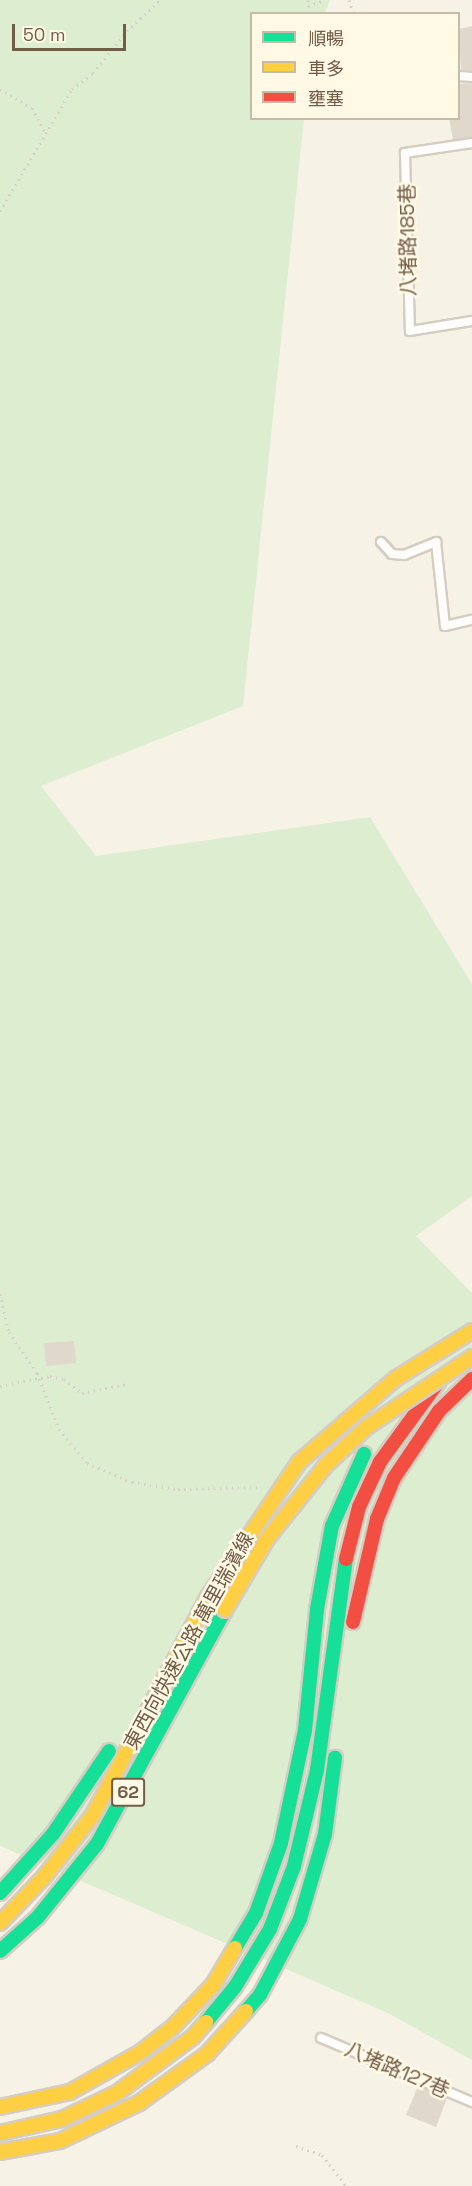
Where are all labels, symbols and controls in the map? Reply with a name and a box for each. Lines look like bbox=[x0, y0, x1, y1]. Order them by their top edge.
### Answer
scale bar bbox=[15, 12, 129, 50]
legend bbox=[250, 12, 460, 120]
text: 50 m bbox=[23, 23, 65, 46]
text: 順暢 bbox=[308, 27, 344, 50]
text: 車多 bbox=[308, 57, 344, 80]
text: 壅塞 bbox=[308, 87, 344, 110]
street label: 八堵路185巷 bbox=[395, 183, 421, 297]
street label: 東西向快速公路 萬里瑞濱線 bbox=[119, 1528, 259, 1754]
road number: 62 bbox=[110, 1777, 146, 1807]
street label: 八堵路127巷 bbox=[341, 2037, 453, 2103]

